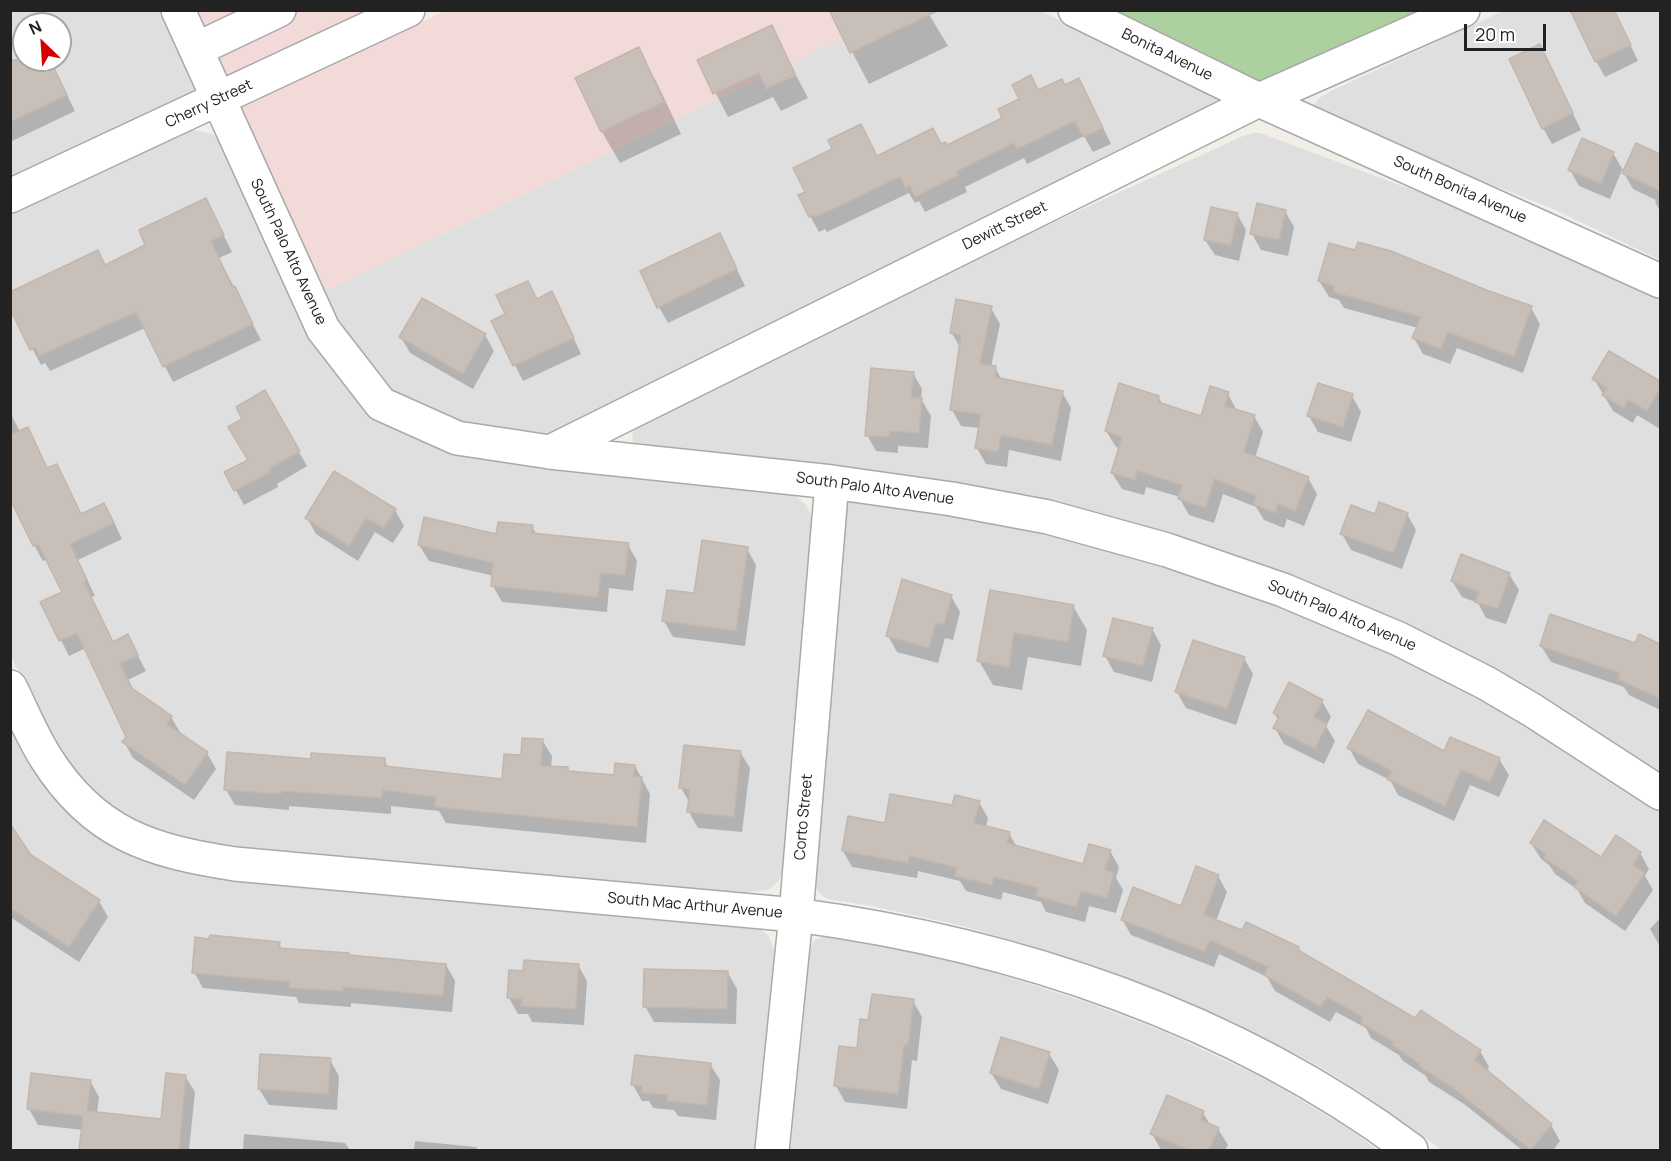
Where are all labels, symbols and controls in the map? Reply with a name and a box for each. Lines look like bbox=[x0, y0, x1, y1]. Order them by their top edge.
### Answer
north arrow bbox=[12, 12, 72, 72]
scale bar bbox=[1467, 12, 1550, 50]
text: N bbox=[25, 15, 45, 40]
text: 20 m bbox=[1475, 22, 1515, 46]
street label: Bonita Avenue bbox=[1118, 25, 1216, 85]
street label: Cherry Street bbox=[163, 76, 255, 132]
street label: South Bonita Avenue bbox=[1391, 152, 1529, 228]
street label: South Palo Alto Avenue bbox=[246, 176, 330, 328]
street label: Dewitt Street bbox=[960, 198, 1050, 254]
street label: South Palo Alto Avenue bbox=[795, 469, 955, 509]
street label: South Palo Alto Avenue bbox=[1265, 577, 1419, 655]
street label: Corto Street bbox=[791, 773, 817, 861]
street label: South Mac Arthur Avenue bbox=[607, 889, 783, 923]

